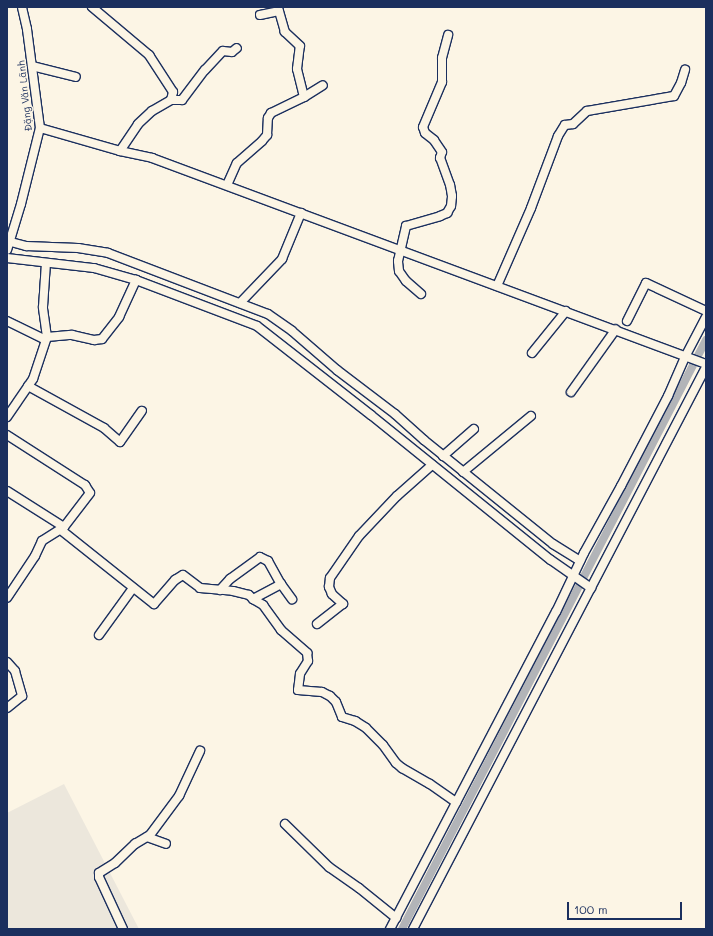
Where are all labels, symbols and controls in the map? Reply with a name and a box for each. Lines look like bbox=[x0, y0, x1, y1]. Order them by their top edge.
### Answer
street label: Đặng Văn Lãnh bbox=[15, 60, 35, 132]
scale bar bbox=[569, 894, 684, 920]
text: 100 m bbox=[574, 901, 608, 917]

